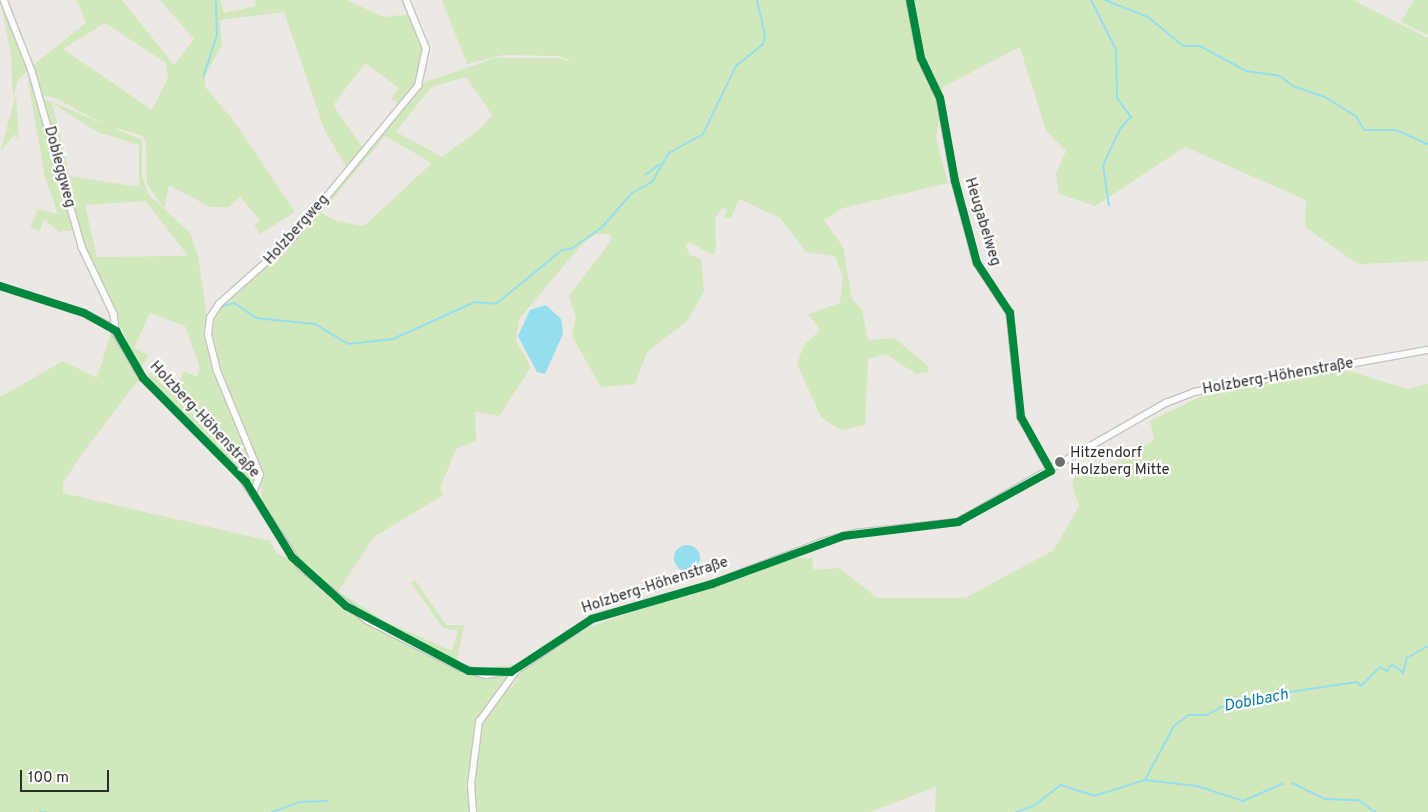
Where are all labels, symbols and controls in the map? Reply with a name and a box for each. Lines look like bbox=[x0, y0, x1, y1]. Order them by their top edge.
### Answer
street label: Dobleggweg bbox=[40, 124, 78, 210]
street label: Heugabelweg bbox=[960, 176, 1004, 268]
street label: Holzbergweg bbox=[261, 191, 333, 269]
street label: Holzberg-Höhenstraße bbox=[1201, 355, 1355, 399]
street label: Holzberg-Höhenstraße bbox=[145, 358, 263, 482]
place label: Hitzendorf Holzberg Mitte bbox=[1070, 444, 1170, 479]
marker: Hitzendorf Holzberg Mitte bbox=[1054, 456, 1066, 468]
street label: Holzberg-Höhenstraße bbox=[579, 554, 731, 618]
water label: Doblbach bbox=[1222, 685, 1290, 717]
scale bar bbox=[22, 760, 111, 792]
text: 100 m bbox=[28, 769, 69, 788]

